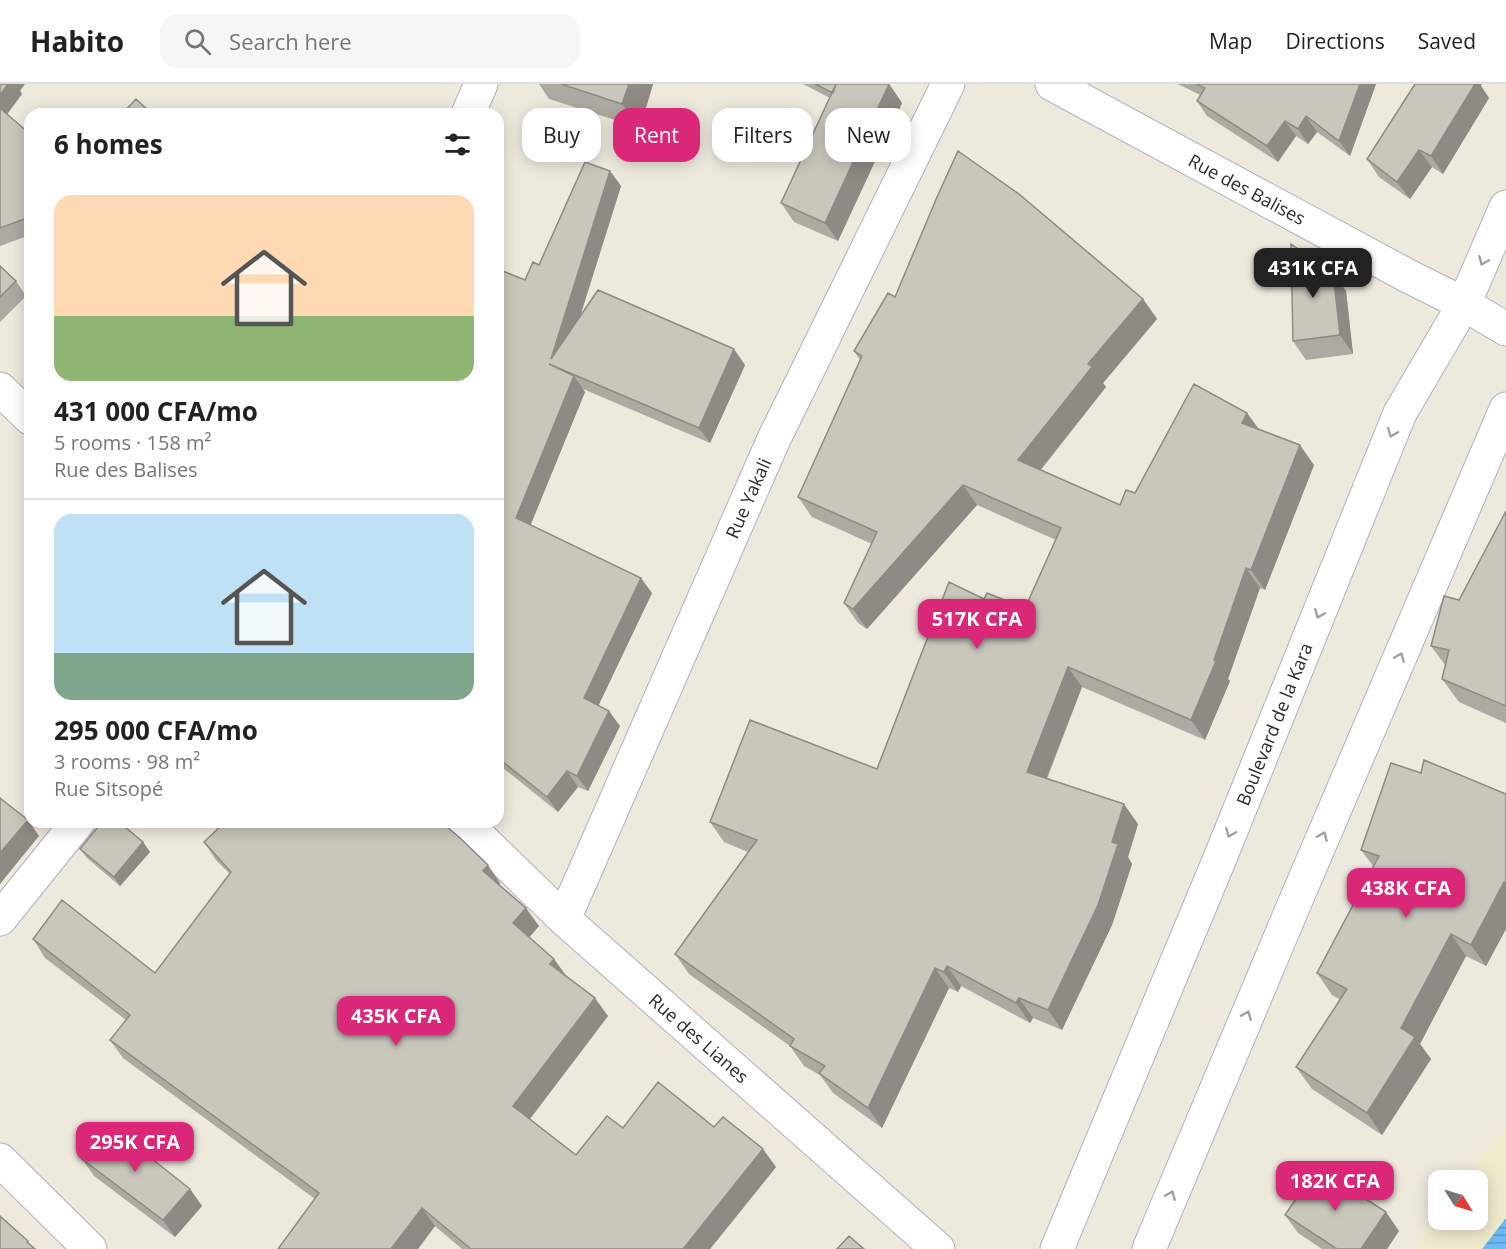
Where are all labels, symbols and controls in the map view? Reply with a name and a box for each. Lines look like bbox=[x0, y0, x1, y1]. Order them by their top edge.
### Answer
search box bbox=[160, 14, 580, 68]
text: Habito bbox=[30, 22, 124, 60]
icon: search bbox=[181, 25, 214, 58]
text: Search here bbox=[229, 26, 352, 56]
text: Map bbox=[1209, 27, 1252, 55]
text: Directions bbox=[1285, 27, 1385, 55]
text: Saved bbox=[1418, 27, 1476, 55]
chip: Buy bbox=[522, 108, 601, 162]
chip: Rent bbox=[613, 108, 700, 162]
chip: Filters bbox=[712, 108, 813, 162]
chip: New bbox=[825, 108, 911, 162]
text: 6 homes bbox=[54, 126, 163, 162]
icon: filters bbox=[441, 128, 474, 161]
street label: Rue des Balises bbox=[1184, 148, 1310, 230]
icon: home bbox=[210, 234, 318, 342]
pin: 431K CFA bbox=[1251, 248, 1375, 299]
text: 431K CFA bbox=[1268, 254, 1358, 281]
one-way arrow bbox=[1478, 255, 1490, 266]
text: 431 000 CFA/mo bbox=[54, 393, 258, 429]
one-way arrow bbox=[1387, 427, 1399, 438]
text: 5 rooms · 158 m² bbox=[54, 429, 212, 456]
street label: Rue Yakali bbox=[720, 454, 776, 542]
text: Rue des Balises bbox=[54, 456, 198, 483]
icon: home bbox=[210, 553, 318, 661]
pin: 517K CFA bbox=[915, 599, 1039, 650]
text: 517K CFA bbox=[932, 605, 1022, 632]
one-way arrow bbox=[1314, 608, 1326, 619]
street label: Boulevard de la Kara bbox=[1230, 639, 1318, 809]
one-way arrow bbox=[1393, 652, 1405, 663]
text: 295 000 CFA/mo bbox=[54, 712, 258, 748]
text: 3 rooms · 98 m² bbox=[54, 748, 200, 775]
text: Rue Sitsopé bbox=[54, 775, 163, 802]
one-way arrow bbox=[1225, 827, 1237, 838]
one-way arrow bbox=[1316, 831, 1328, 842]
pin: 438K CFA bbox=[1344, 868, 1468, 919]
text: 438K CFA bbox=[1361, 874, 1451, 901]
street label: Rue des Lianes bbox=[644, 988, 754, 1088]
pin: 435K CFA bbox=[334, 996, 458, 1047]
text: 435K CFA bbox=[351, 1002, 441, 1029]
one-way arrow bbox=[1240, 1011, 1252, 1022]
pin: 295K CFA bbox=[73, 1122, 197, 1173]
text: 295K CFA bbox=[90, 1128, 180, 1155]
pin: 182K CFA bbox=[1273, 1161, 1397, 1212]
text: 182K CFA bbox=[1290, 1167, 1380, 1194]
north arrow bbox=[1428, 1170, 1488, 1230]
map controls bbox=[1428, 1170, 1488, 1230]
one-way arrow bbox=[1164, 1190, 1176, 1201]

